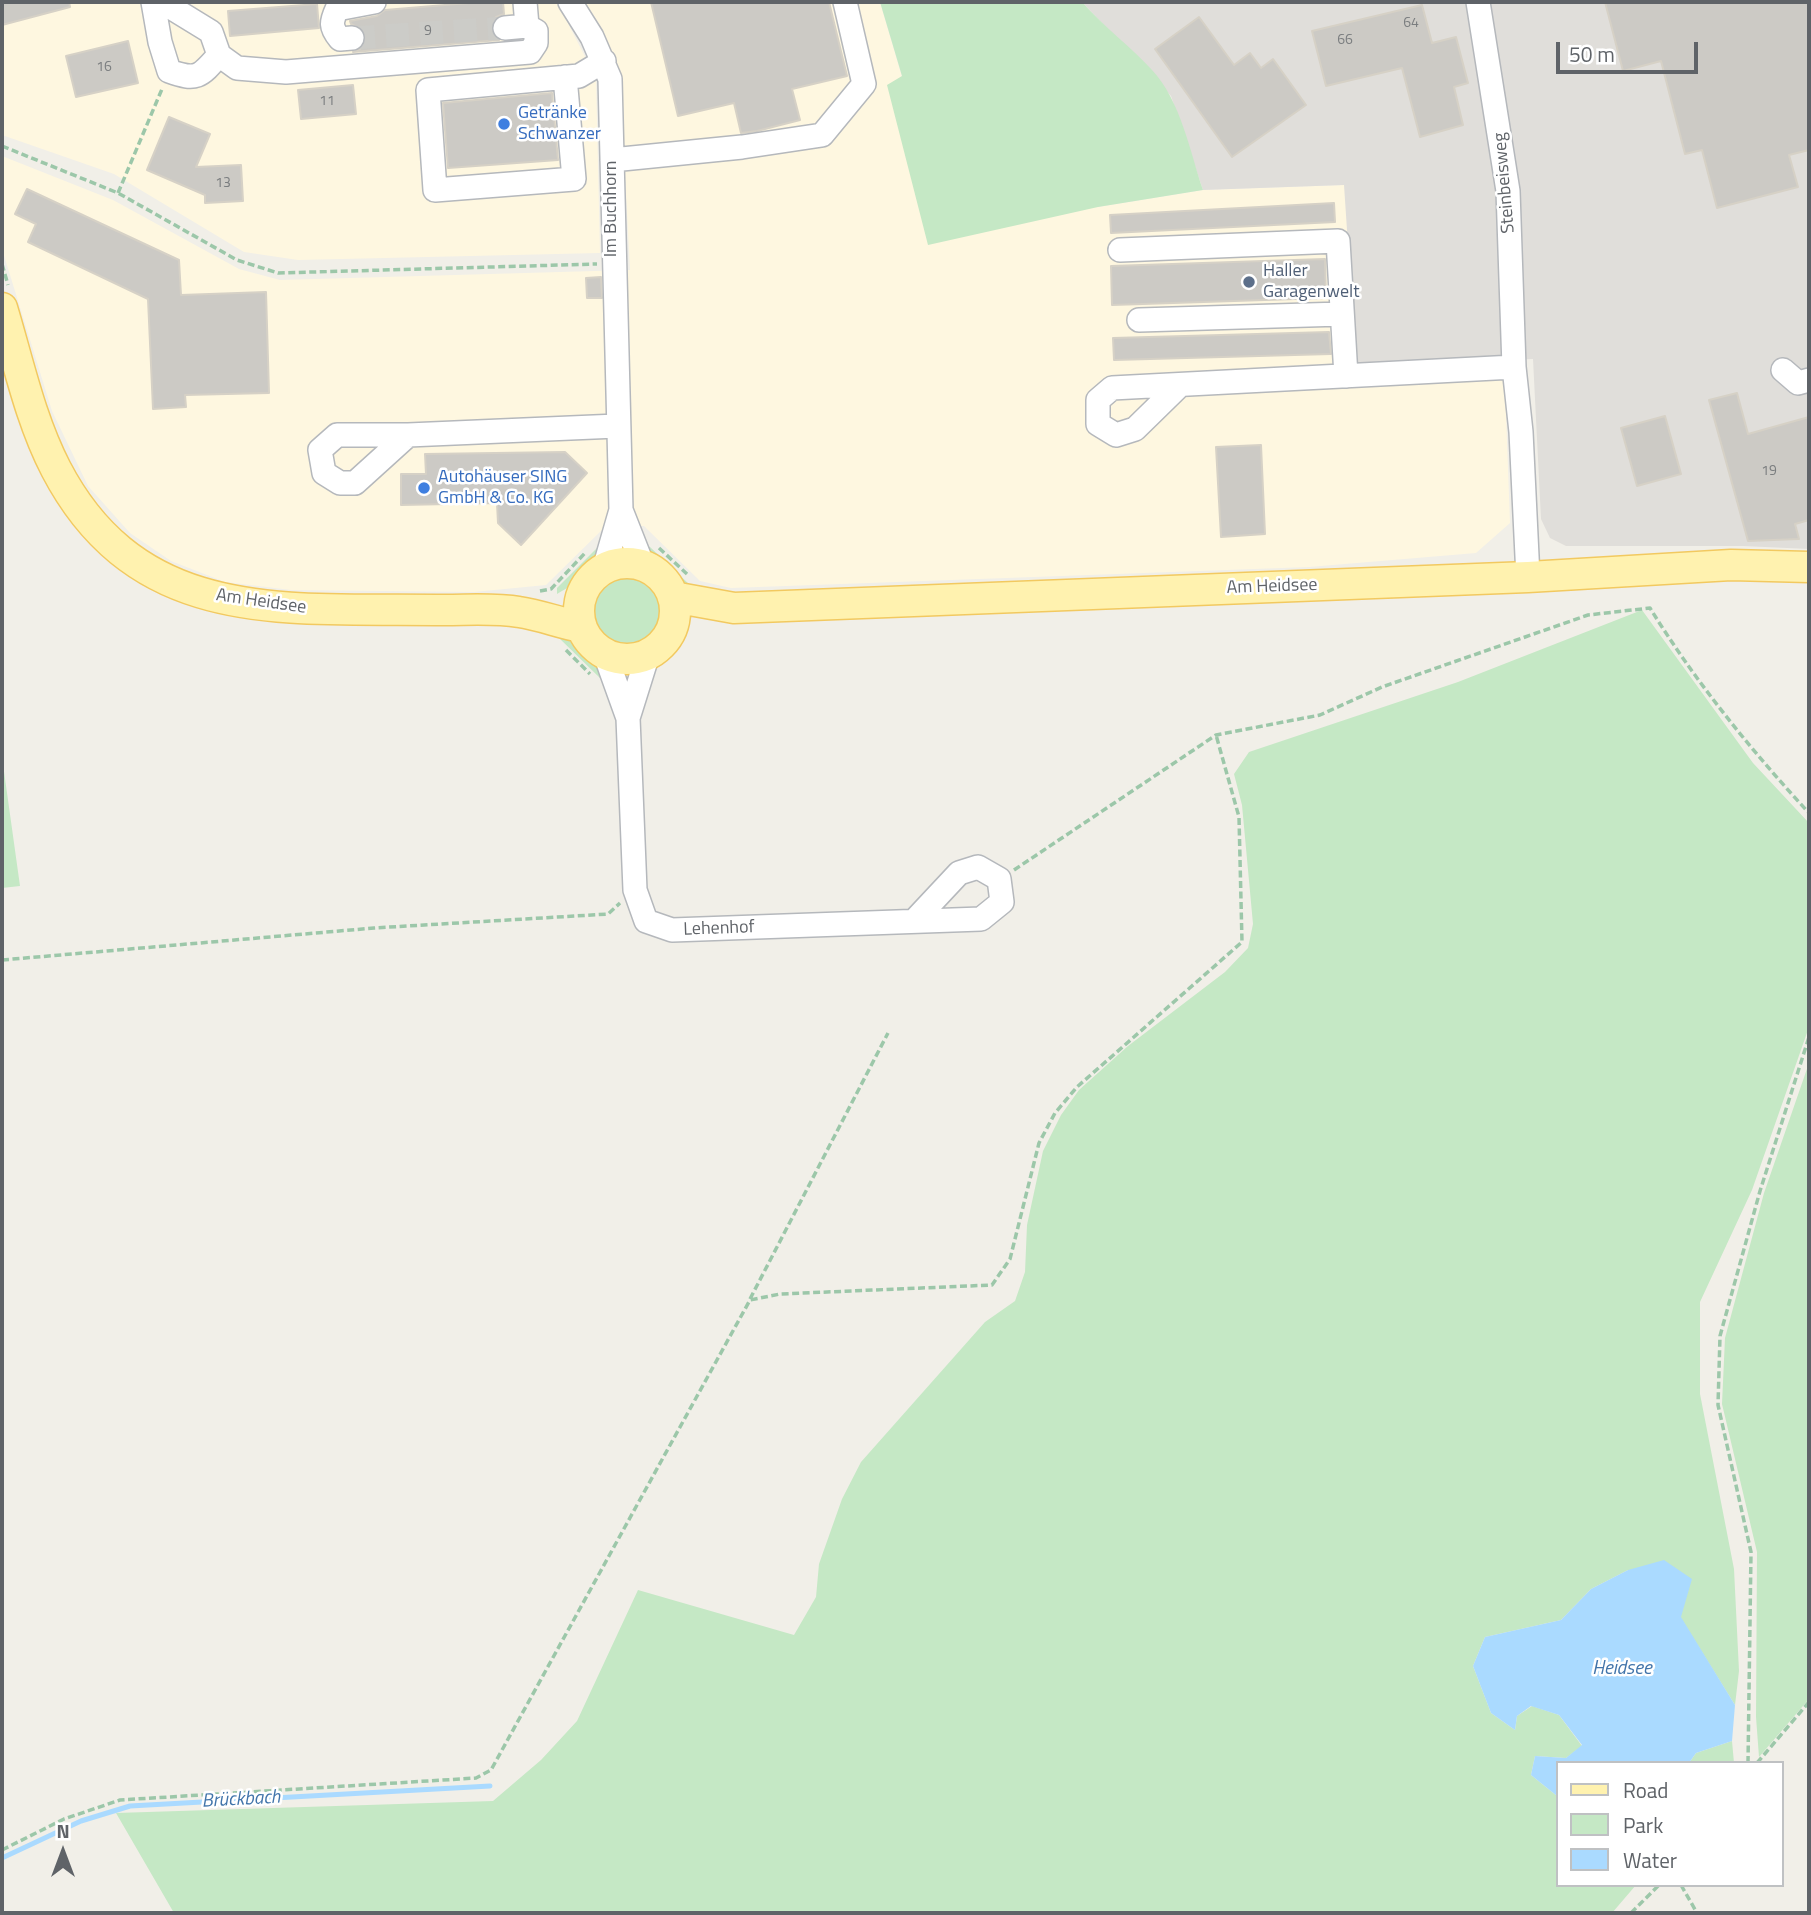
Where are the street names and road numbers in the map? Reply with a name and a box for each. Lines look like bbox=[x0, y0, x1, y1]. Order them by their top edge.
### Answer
street label: Steinbeisweg bbox=[1490, 132, 1520, 234]
street label: Im Buchhorn bbox=[601, 161, 623, 257]
street label: Am Heidsee bbox=[1226, 575, 1318, 599]
street label: Am Heidsee bbox=[214, 585, 308, 619]
street label: Lehenhof bbox=[683, 917, 755, 941]

